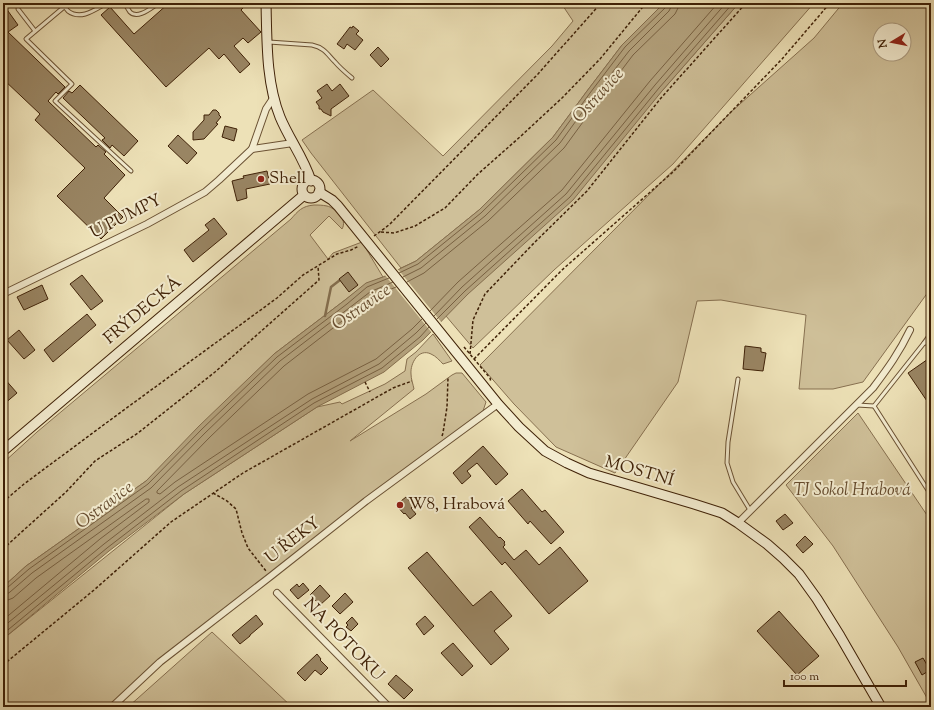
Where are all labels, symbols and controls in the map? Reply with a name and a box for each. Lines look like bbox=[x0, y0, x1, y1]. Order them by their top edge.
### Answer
north arrow bbox=[872, 22, 912, 62]
text: N bbox=[874, 38, 892, 50]
water label: Ostravice bbox=[567, 62, 631, 130]
place label: Shell bbox=[269, 167, 307, 191]
marker: Shell bbox=[256, 174, 266, 184]
street label: U PUMPY bbox=[86, 189, 166, 245]
street label: FRÝDECKÁ bbox=[99, 271, 187, 351]
water label: Ostravice bbox=[327, 278, 397, 338]
street label: MOSTNÍ bbox=[602, 451, 677, 493]
water label: Ostravice bbox=[70, 475, 140, 537]
park label: TJ Sokol Hrabová bbox=[793, 479, 911, 503]
place label: W8, Hrabová bbox=[408, 493, 505, 517]
marker: W8, Hrabová bbox=[395, 500, 405, 510]
street label: U ŘEKY bbox=[260, 512, 326, 570]
street label: NA POTOKU bbox=[297, 593, 389, 687]
scale bar bbox=[784, 662, 906, 688]
text: 100 m bbox=[790, 668, 819, 686]

